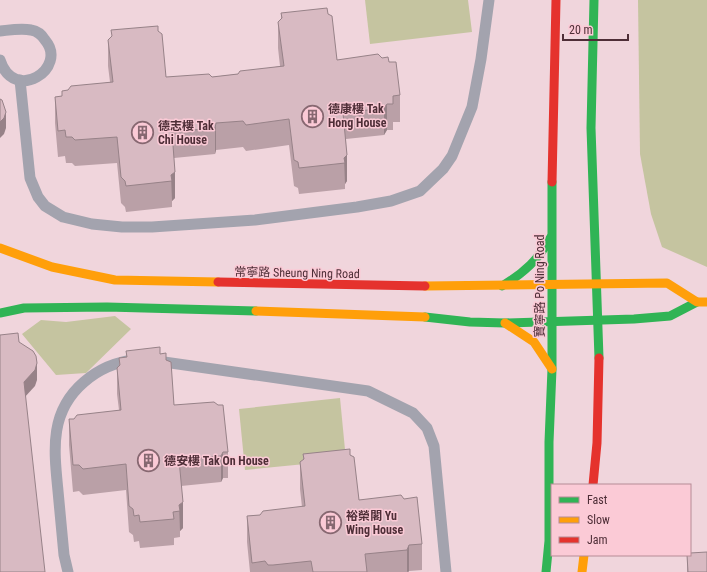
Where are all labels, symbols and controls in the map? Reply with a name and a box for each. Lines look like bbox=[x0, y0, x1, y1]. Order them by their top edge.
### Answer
scale bar bbox=[563, 16, 628, 42]
text: 20 m bbox=[569, 23, 593, 37]
place label: 德康樓 Tak Hong House bbox=[328, 102, 387, 130]
building icon: 德康樓 Tak Hong House bbox=[300, 103, 326, 129]
place label: 德志樓 Tak Chi House bbox=[158, 119, 214, 147]
building icon: 德志樓 Tak Chi House bbox=[129, 120, 155, 146]
street label: 寶寧路 Po Ning Road bbox=[533, 235, 547, 337]
street label: 常寧路 Sheung Ning Road bbox=[234, 265, 360, 281]
building icon: 德安樓 Tak On House bbox=[136, 448, 162, 474]
place label: 德安樓 Tak On House bbox=[164, 454, 269, 468]
legend bbox=[551, 484, 691, 556]
text: Fast bbox=[587, 493, 608, 507]
place label: 裕榮閣 Yu Wing House bbox=[346, 509, 403, 537]
building icon: 裕榮閣 Yu Wing House bbox=[318, 510, 344, 536]
text: Slow bbox=[587, 513, 610, 527]
text: Jam bbox=[587, 533, 608, 547]

